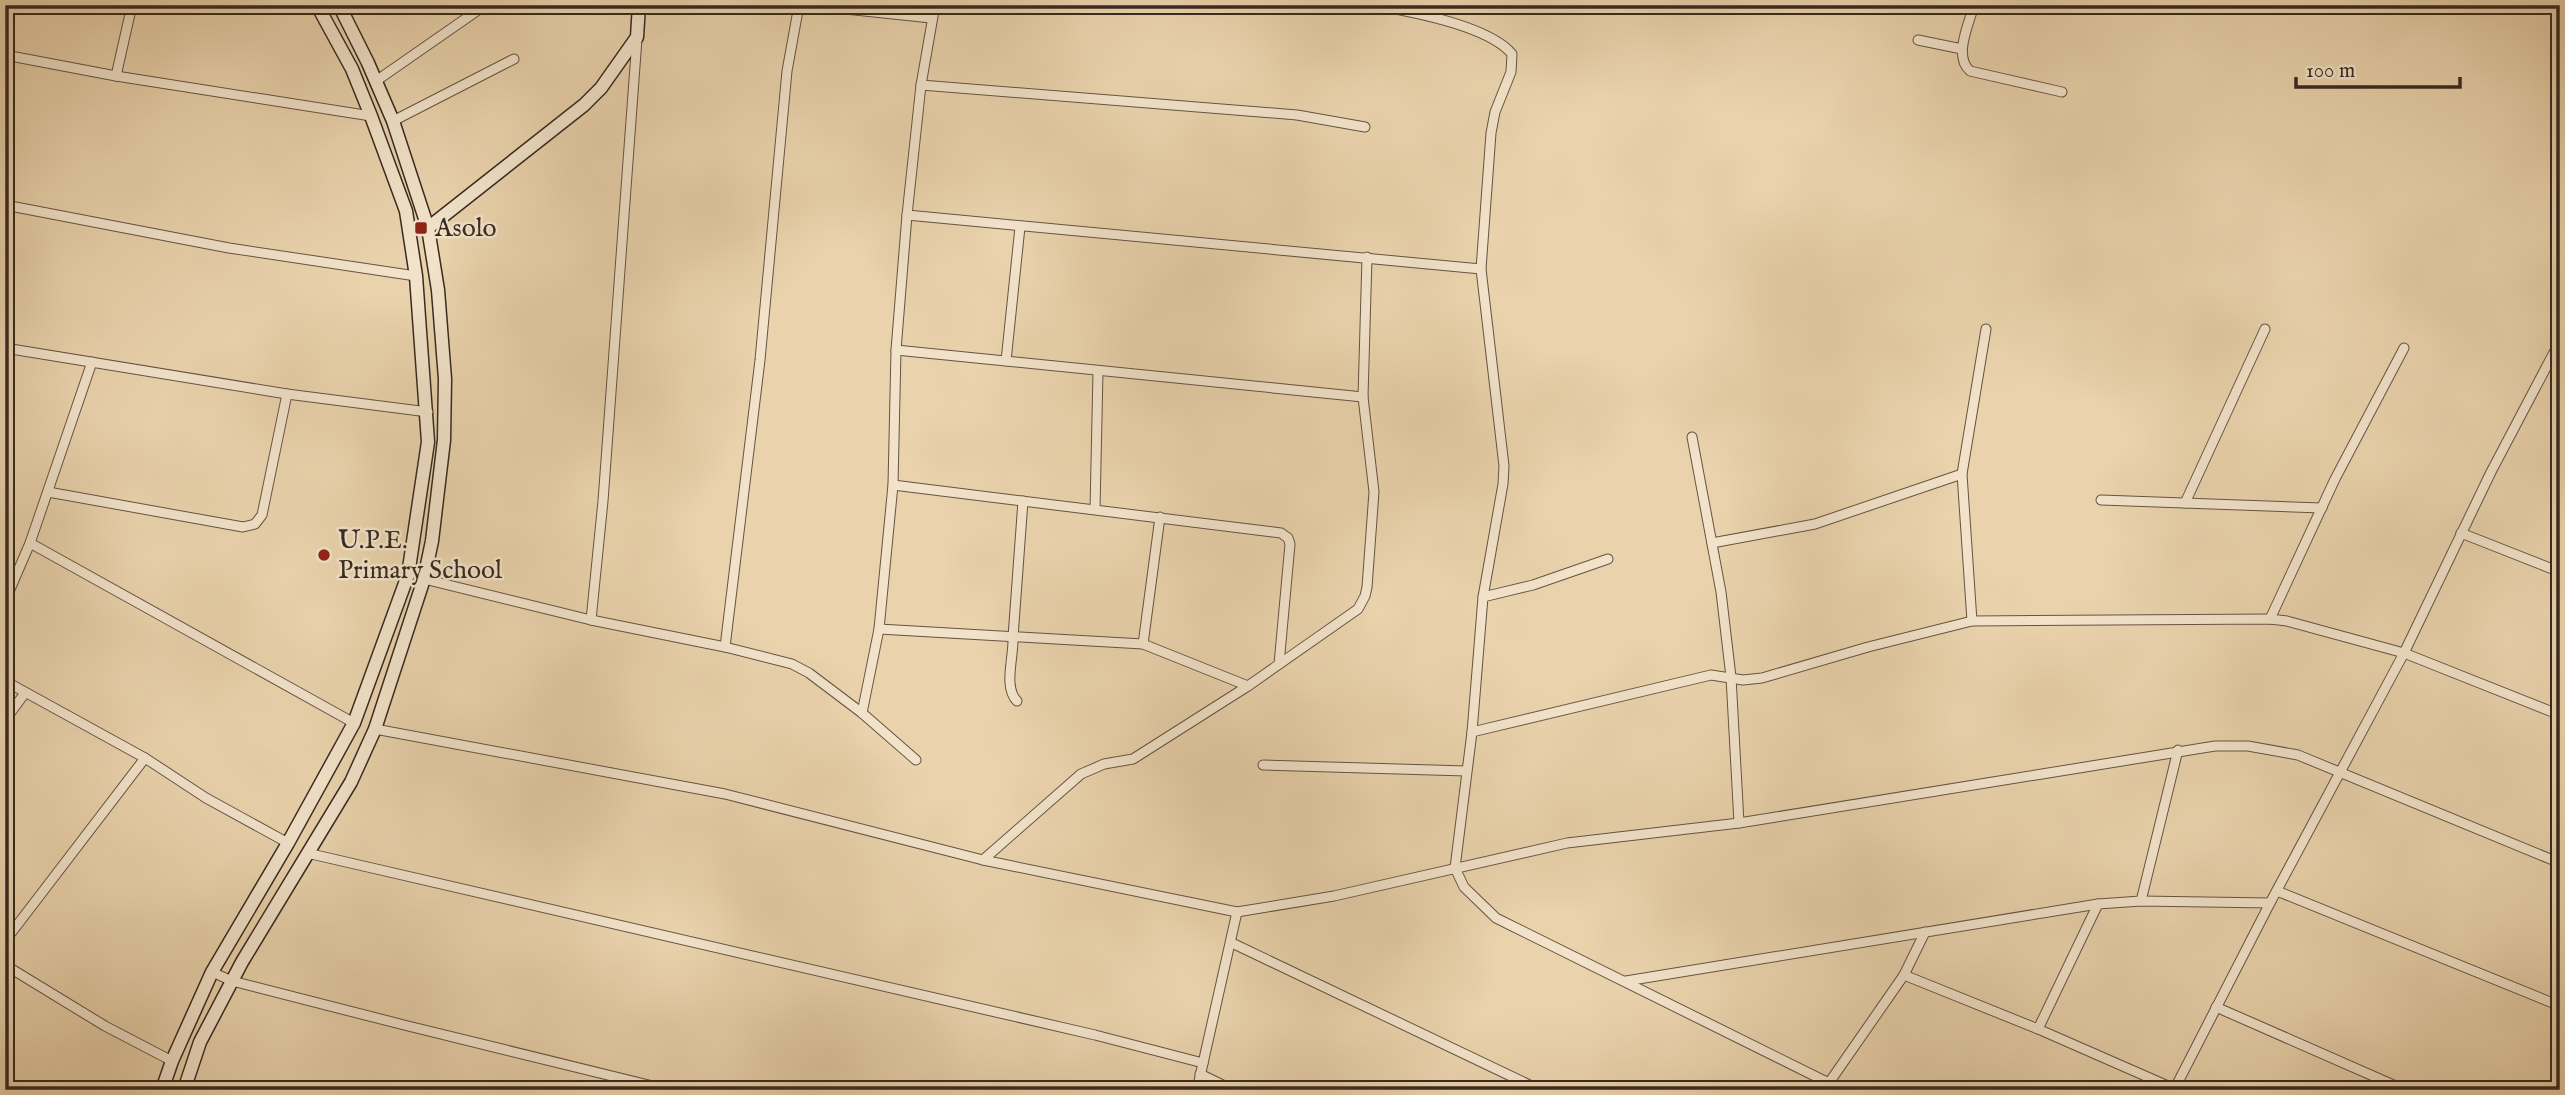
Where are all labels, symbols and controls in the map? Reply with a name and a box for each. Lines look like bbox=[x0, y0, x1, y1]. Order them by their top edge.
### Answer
scale bar bbox=[2296, 46, 2460, 90]
text: 100 m bbox=[2306, 58, 2355, 85]
place label: Asolo bbox=[434, 212, 497, 245]
marker: Asolo bbox=[413, 220, 429, 236]
place label: U.P.E. Primary School bbox=[338, 524, 503, 587]
marker: U.P.E. Primary School bbox=[316, 547, 332, 563]

